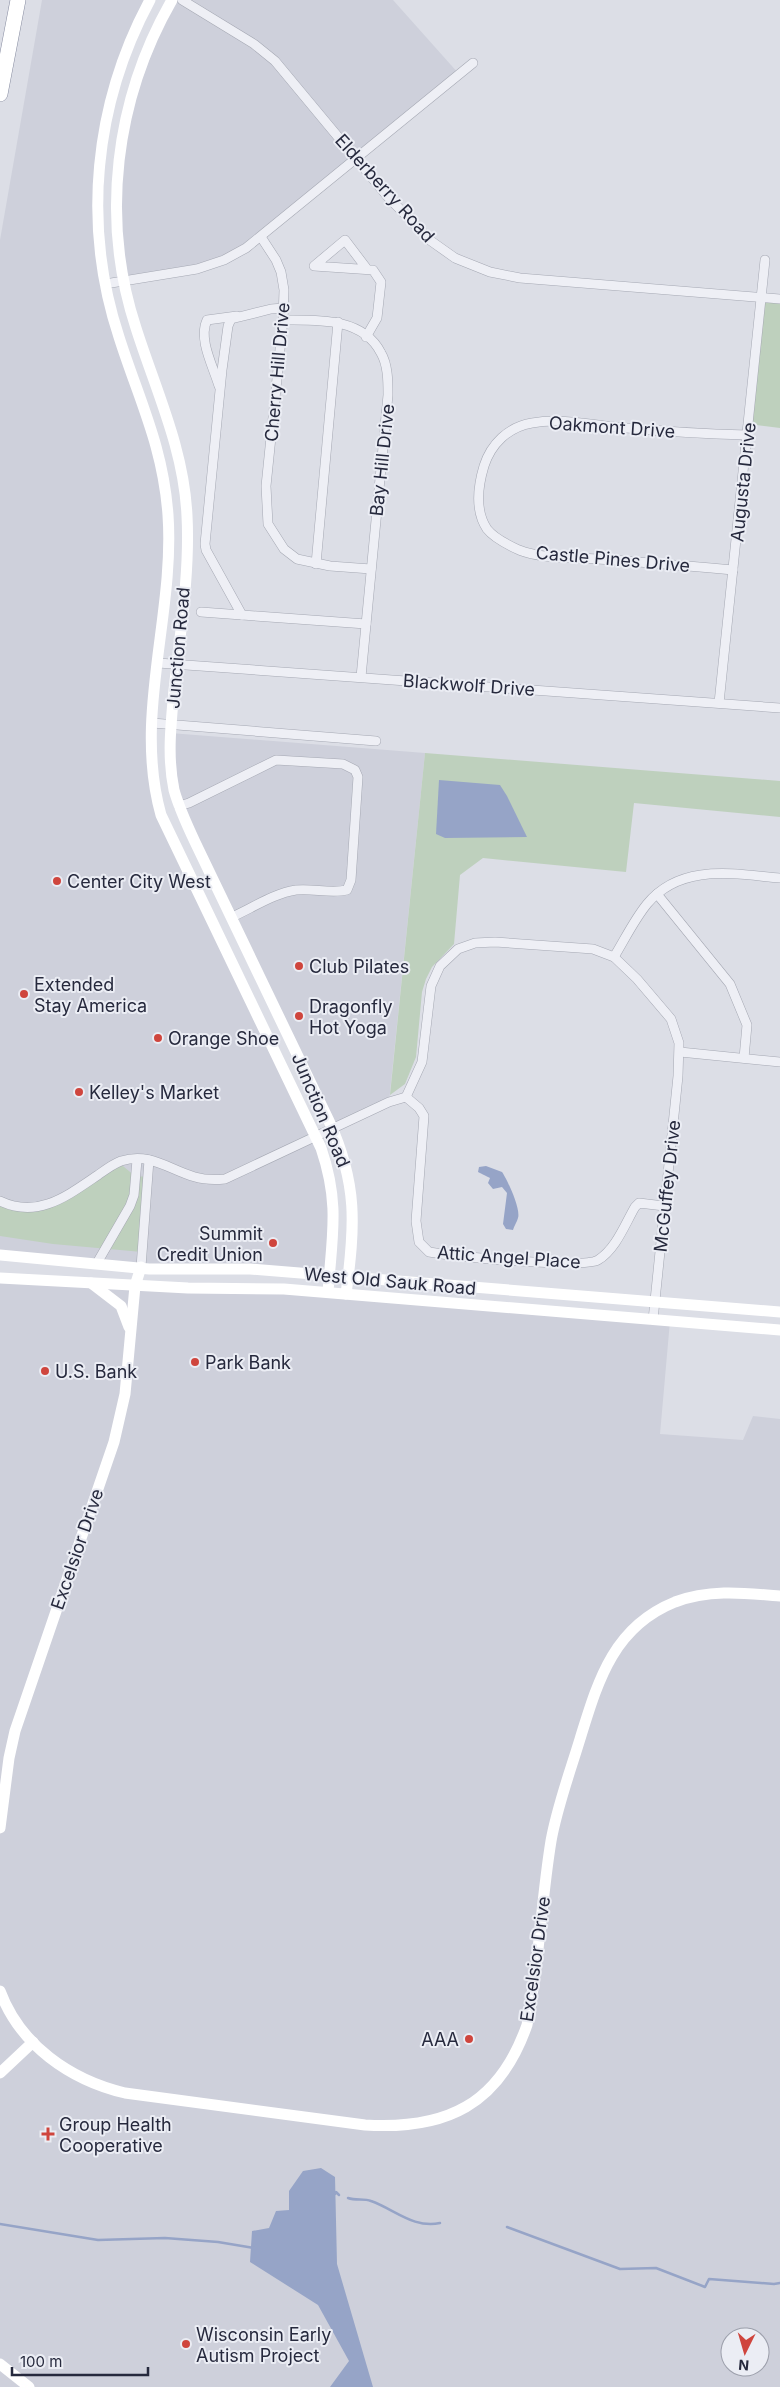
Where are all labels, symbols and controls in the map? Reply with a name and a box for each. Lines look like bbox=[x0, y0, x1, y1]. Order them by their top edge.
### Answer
street label: Elderberry Road bbox=[331, 130, 439, 246]
street label: Cherry Hill Drive bbox=[260, 301, 294, 443]
street label: Bay Hill Drive bbox=[366, 403, 398, 517]
street label: Oakmont Drive bbox=[548, 412, 676, 442]
street label: Augusta Drive bbox=[726, 421, 760, 543]
street label: Castle Pines Drive bbox=[535, 542, 691, 576]
street label: Junction Road bbox=[162, 586, 194, 710]
street label: Blackwolf Drive bbox=[402, 670, 536, 700]
place label: Center City West bbox=[67, 871, 211, 892]
marker: Center City West bbox=[51, 875, 63, 887]
place label: Club Pilates bbox=[309, 956, 409, 977]
marker: Club Pilates bbox=[293, 960, 305, 972]
place label: Extended Stay America bbox=[34, 974, 147, 1016]
marker: Extended Stay America bbox=[18, 988, 30, 1000]
place label: Dragonfly Hot Yoga bbox=[309, 996, 393, 1038]
marker: Dragonfly Hot Yoga bbox=[293, 1010, 305, 1022]
place label: Orange Shoe bbox=[168, 1028, 279, 1049]
marker: Orange Shoe bbox=[152, 1032, 164, 1044]
street label: Junction Road bbox=[288, 1050, 354, 1170]
place label: Kelley's Market bbox=[89, 1082, 219, 1103]
marker: Kelley's Market bbox=[73, 1086, 85, 1098]
street label: McGuffey Drive bbox=[650, 1119, 684, 1253]
place label: Summit Credit Union bbox=[157, 1223, 263, 1265]
marker: Summit Credit Union bbox=[267, 1237, 279, 1249]
street label: Attic Angel Place bbox=[437, 1242, 581, 1272]
street label: West Old Sauk Road bbox=[303, 1263, 477, 1299]
place label: Park Bank bbox=[205, 1352, 291, 1373]
marker: Park Bank bbox=[189, 1356, 201, 1368]
place label: U.S. Bank bbox=[55, 1361, 137, 1382]
marker: U.S. Bank bbox=[39, 1365, 51, 1377]
street label: Excelsior Drive bbox=[46, 1486, 108, 1612]
street label: Excelsior Drive bbox=[516, 1895, 554, 2023]
place label: AAA bbox=[421, 2029, 459, 2050]
marker: AAA bbox=[463, 2033, 475, 2045]
place label: Group Health Cooperative bbox=[59, 2114, 172, 2156]
marker: Group Health Cooperative bbox=[41, 2127, 55, 2141]
place label: Wisconsin Early Autism Project bbox=[196, 2324, 331, 2366]
north arrow bbox=[720, 2327, 770, 2377]
marker: Wisconsin Early Autism Project bbox=[180, 2338, 192, 2350]
scale bar bbox=[12, 2344, 149, 2376]
text: 100 m bbox=[20, 2352, 62, 2371]
text: N bbox=[738, 2357, 750, 2374]

